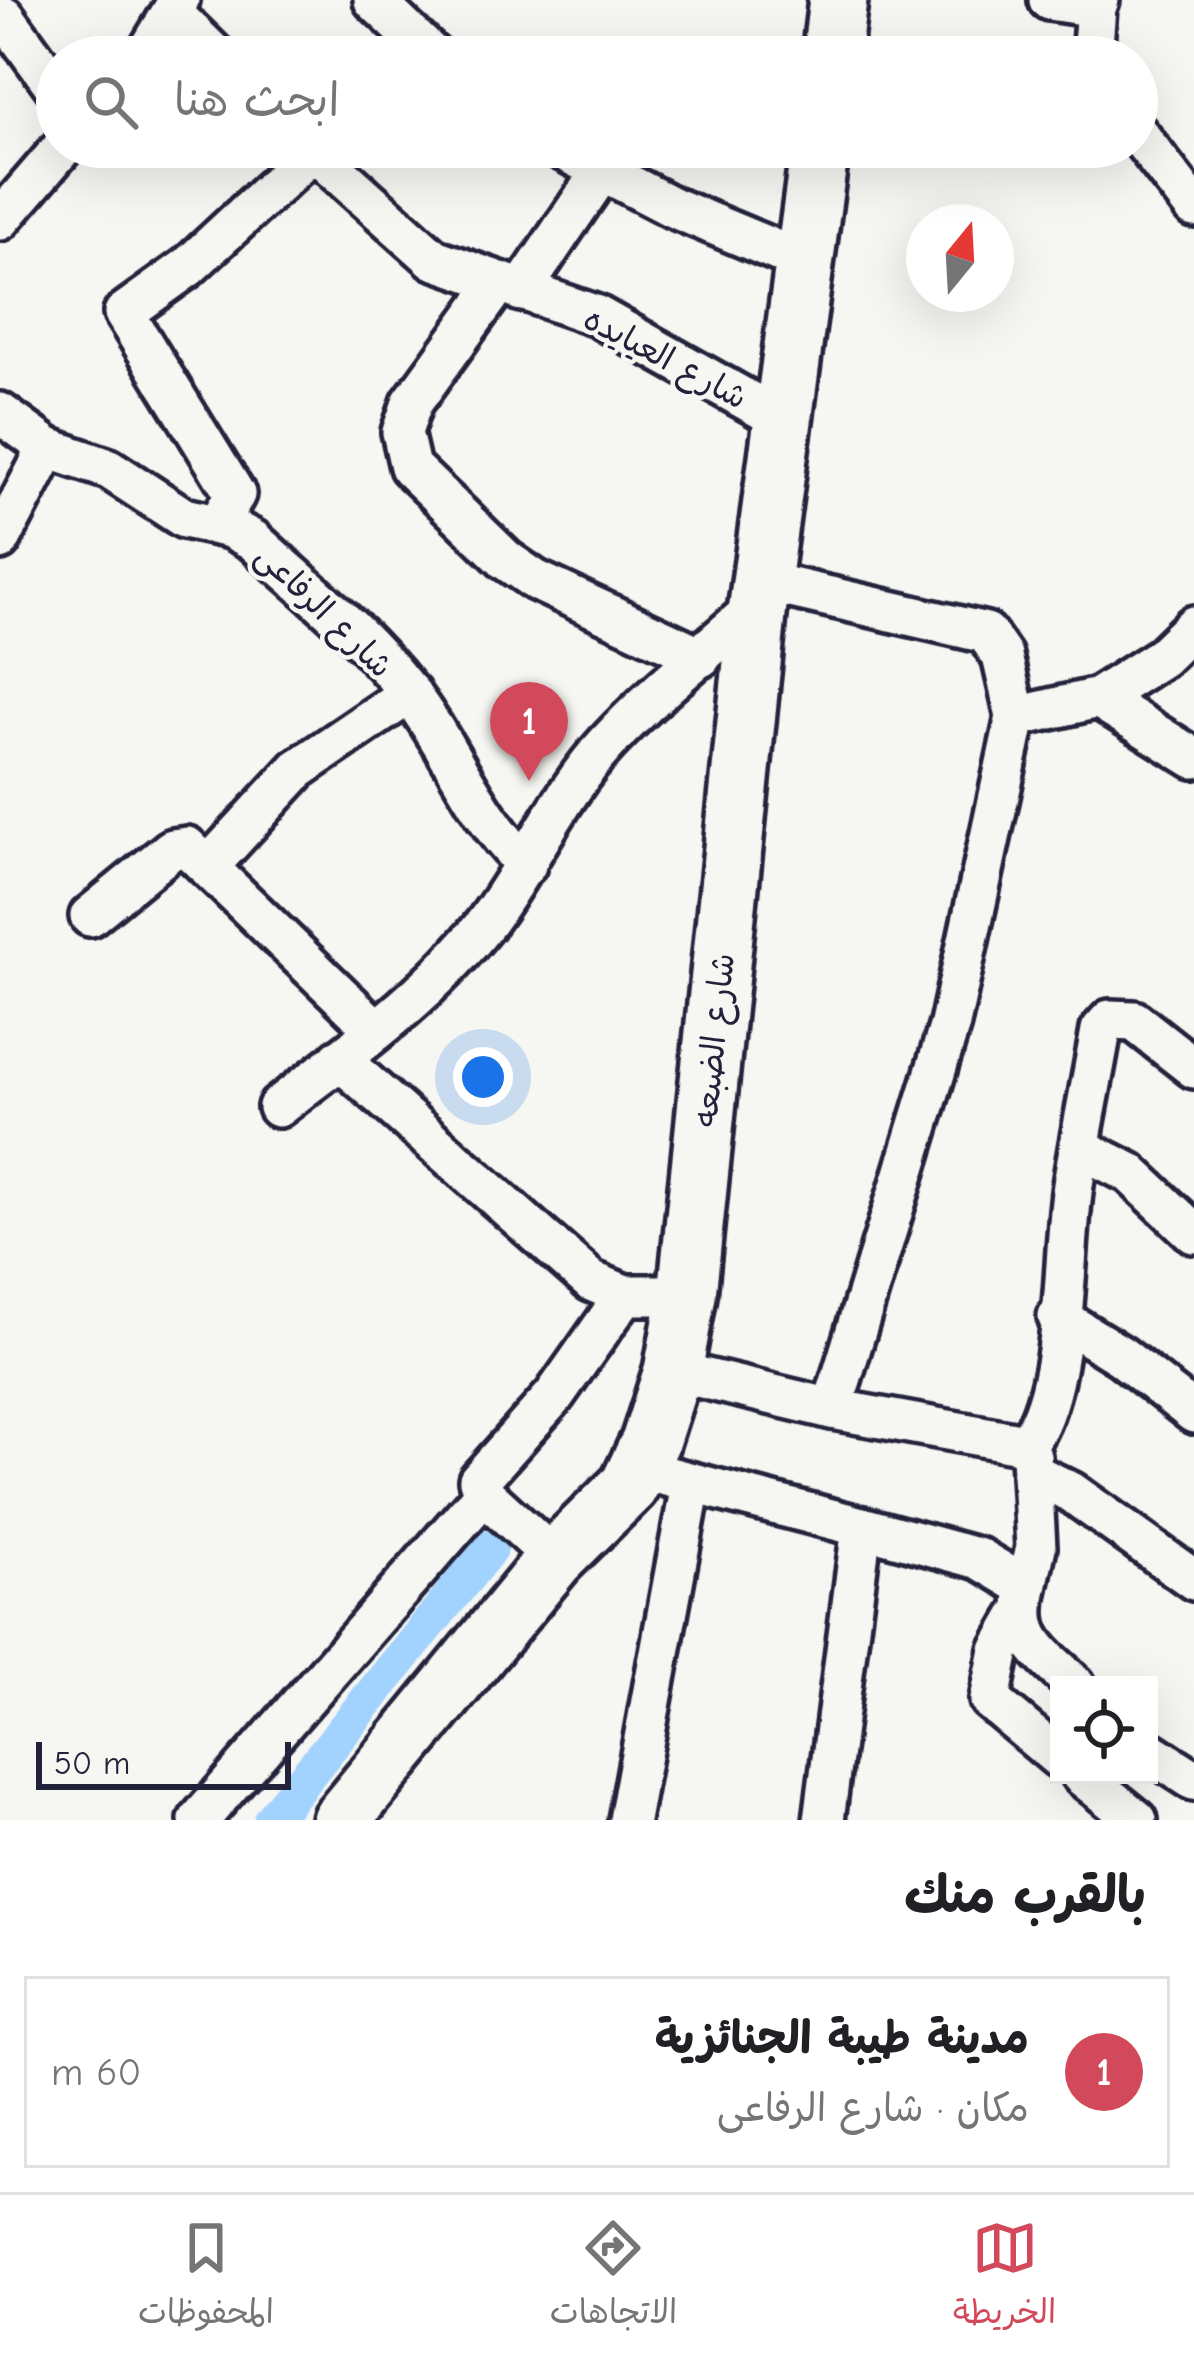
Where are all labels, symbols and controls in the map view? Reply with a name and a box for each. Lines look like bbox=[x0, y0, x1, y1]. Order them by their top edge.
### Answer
search box bbox=[36, 36, 1158, 168]
icon: search bbox=[78, 69, 144, 135]
text: ابحث هنا bbox=[174, 74, 339, 126]
north arrow bbox=[906, 204, 1014, 312]
street label: شارع العيايده bbox=[576, 299, 754, 420]
street label: شارع الرفاعى bbox=[245, 536, 401, 688]
pin: 1 bbox=[490, 682, 568, 781]
street label: شارع الضبعه bbox=[686, 951, 746, 1129]
your location bbox=[453, 1047, 513, 1107]
map controls bbox=[1050, 1676, 1158, 1784]
button: locate bbox=[1050, 1676, 1158, 1784]
scale bar bbox=[36, 1736, 291, 1789]
text: 50 m bbox=[54, 1744, 130, 1782]
text: بالقرب منك bbox=[904, 1866, 1146, 1925]
text: مدينة طيبة الجنائزية bbox=[655, 2012, 1029, 2064]
text: 60 m bbox=[51, 2050, 141, 2095]
text: 1 bbox=[1096, 2050, 1112, 2095]
text: مكان · شارع الرفاعى bbox=[717, 2086, 1029, 2131]
tab: المحفوظات bbox=[138, 2215, 274, 2341]
tab: الاتجاهات bbox=[550, 2215, 677, 2341]
tab: الخريطة bbox=[953, 2215, 1056, 2341]

